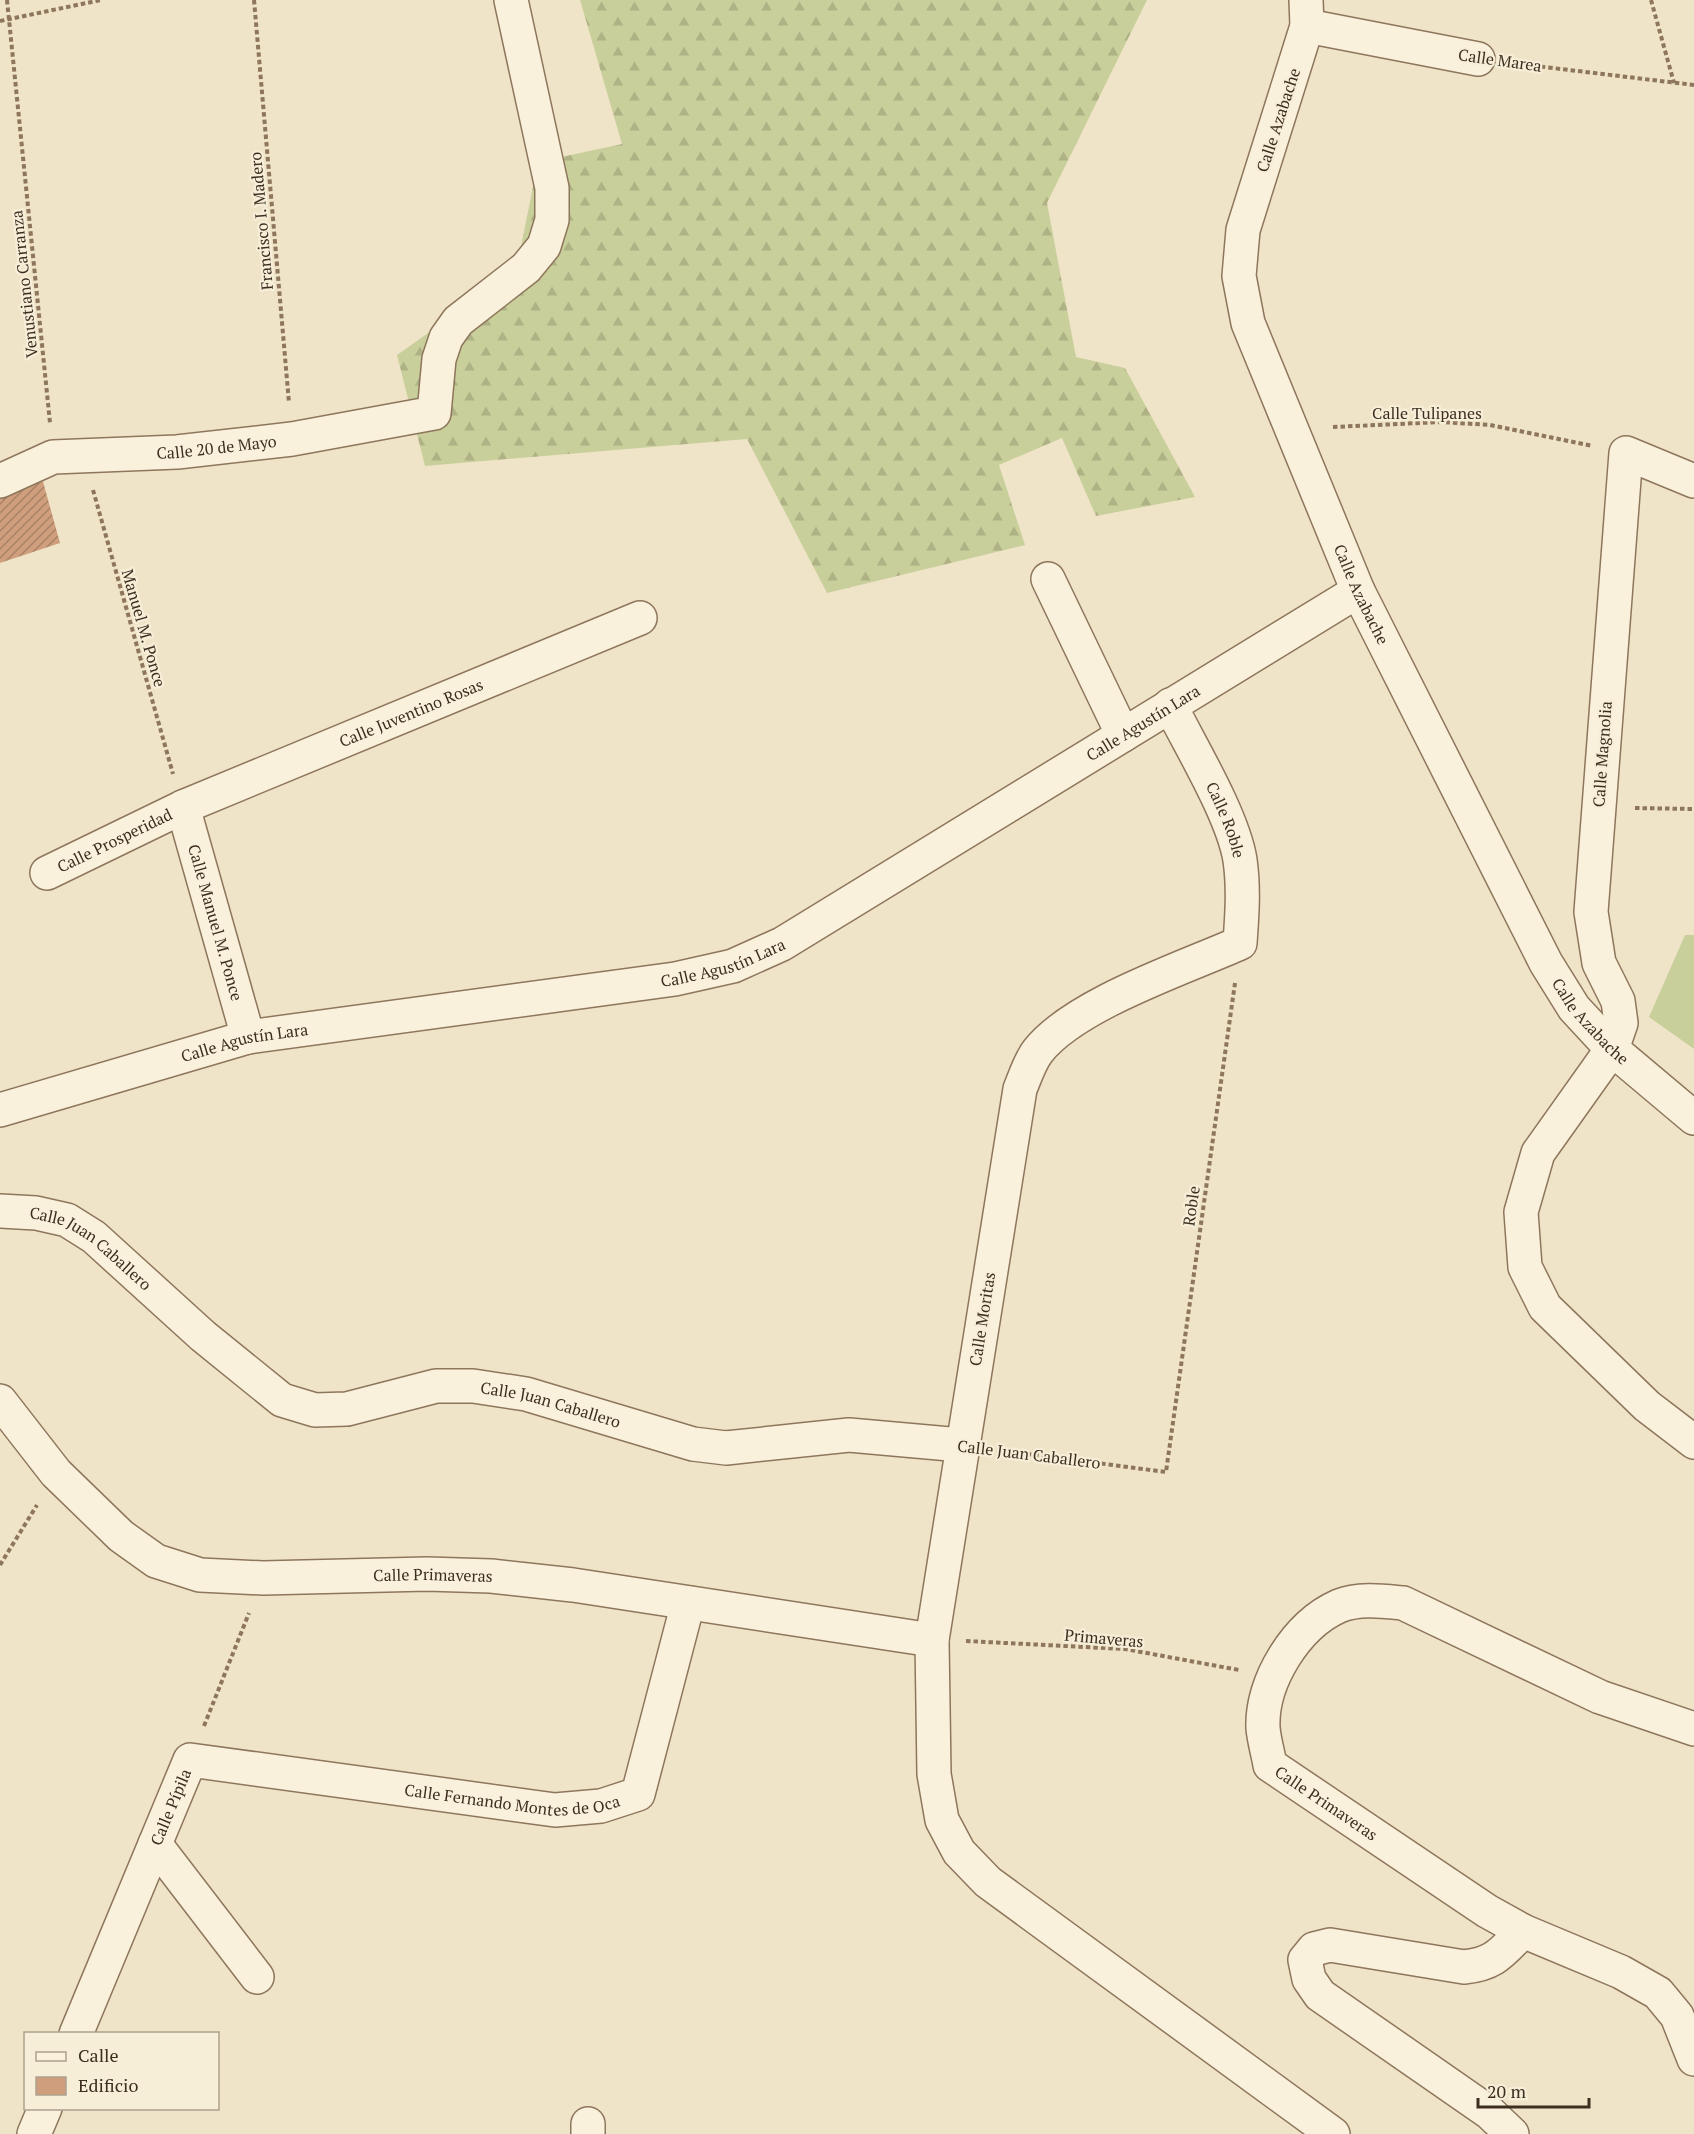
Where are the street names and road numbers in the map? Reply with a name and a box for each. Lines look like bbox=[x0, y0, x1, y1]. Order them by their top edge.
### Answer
street label: Calle Marea bbox=[1457, 43, 1543, 77]
street label: Calle Azabache bbox=[1251, 65, 1305, 175]
street label: Francisco I. Madero bbox=[244, 151, 278, 291]
street label: Venustiano Carranza bbox=[5, 209, 43, 359]
street label: Calle Tulipanes bbox=[1372, 402, 1482, 424]
street label: Calle 20 de Mayo bbox=[156, 430, 278, 464]
street label: Calle Azabache bbox=[1329, 541, 1394, 648]
street label: Manuel M. Ponce bbox=[117, 567, 171, 689]
street label: Calle Juventino Rosas bbox=[336, 673, 486, 752]
street label: Calle Agustín Lara bbox=[1082, 679, 1204, 766]
street label: Calle Magnolia bbox=[1587, 700, 1617, 808]
street label: Calle Roble bbox=[1201, 778, 1250, 860]
street label: Calle Prosperidad bbox=[53, 803, 176, 878]
street label: Calle Manuel M. Ponce bbox=[183, 842, 248, 1003]
street label: Calle Agustín Lara bbox=[659, 933, 789, 992]
street label: Calle Azabache bbox=[1547, 974, 1634, 1070]
street label: Calle Agustín Lara bbox=[178, 1018, 309, 1067]
street label: Roble bbox=[1177, 1185, 1205, 1227]
street label: Calle Juan Caballero bbox=[29, 1202, 157, 1295]
street label: Calle Moritas bbox=[964, 1271, 1000, 1367]
street label: Calle Juan Caballero bbox=[479, 1376, 624, 1433]
street label: Calle Juan Caballero bbox=[956, 1434, 1102, 1474]
street label: Calle Primaveras bbox=[373, 1563, 493, 1587]
street label: Primaveras bbox=[1063, 1624, 1145, 1652]
street label: Calle Primaveras bbox=[1271, 1760, 1382, 1845]
street label: Calle Pípila bbox=[145, 1765, 196, 1849]
street label: Calle Fernando Montes de Oca bbox=[403, 1779, 623, 1821]

